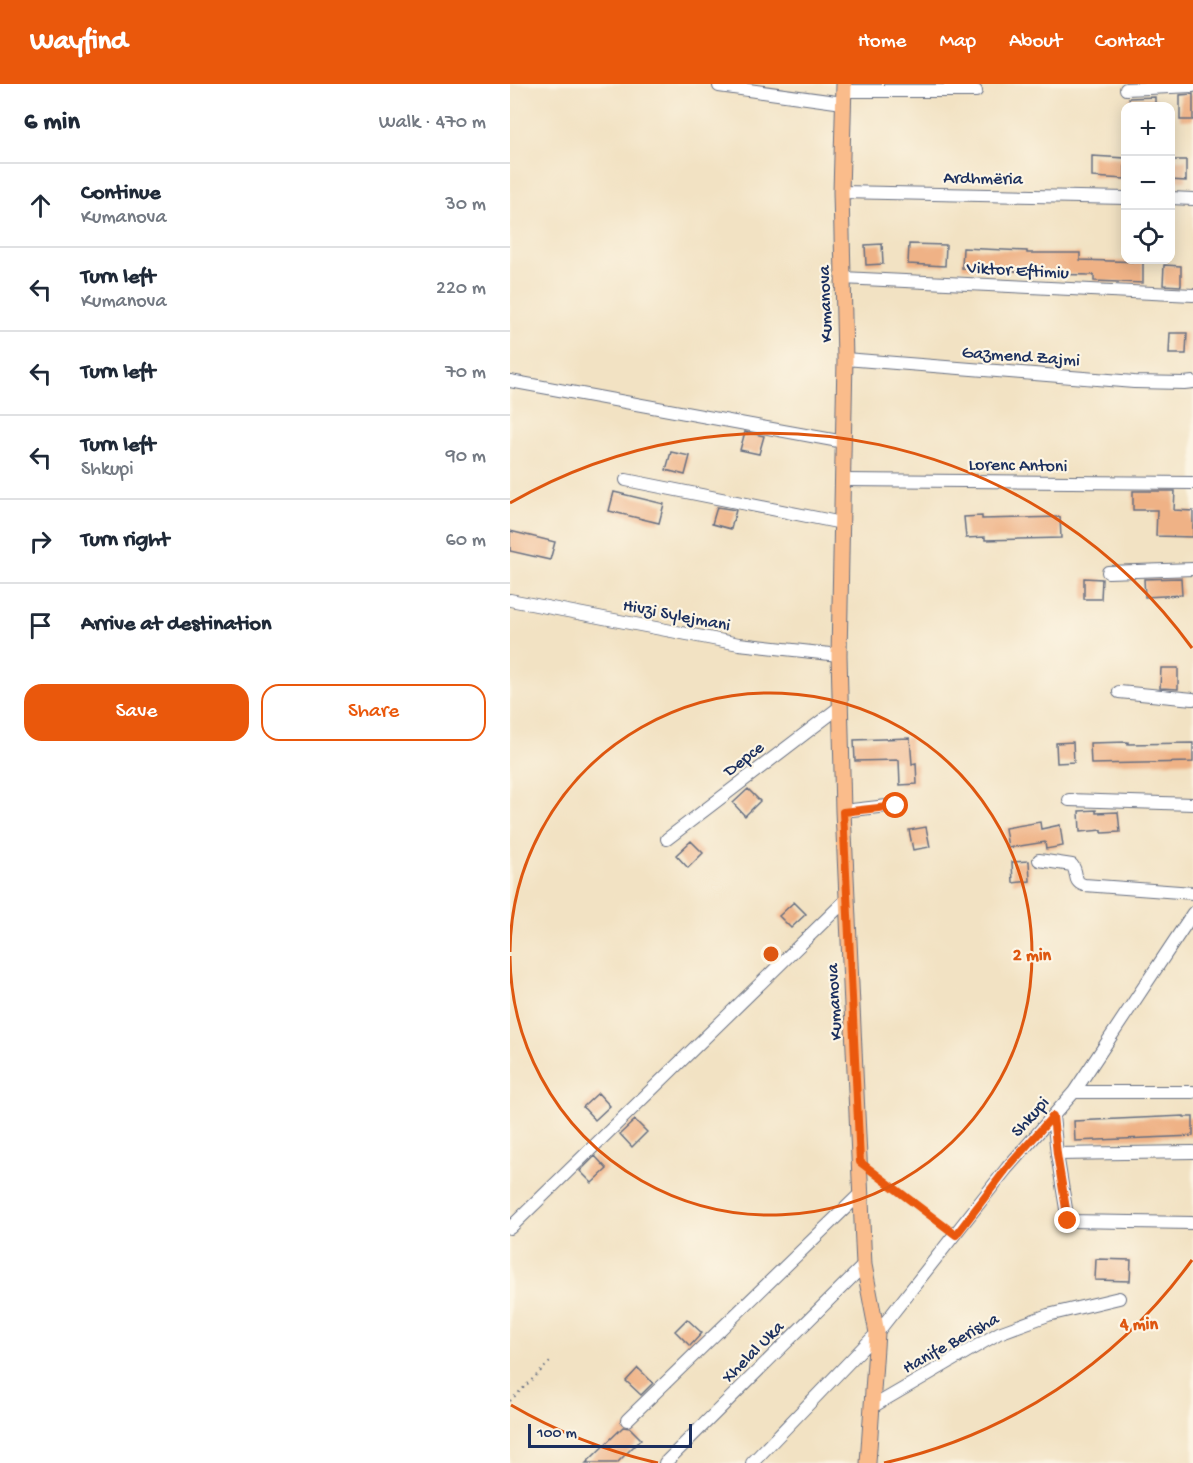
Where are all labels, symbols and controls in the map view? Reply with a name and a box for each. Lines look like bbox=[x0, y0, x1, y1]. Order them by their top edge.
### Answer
text: Wayfind bbox=[30, 26, 127, 59]
text: Home bbox=[858, 30, 906, 55]
text: Map bbox=[939, 30, 976, 55]
text: About bbox=[1009, 30, 1062, 55]
text: Contact bbox=[1095, 30, 1163, 55]
map controls bbox=[1121, 102, 1175, 264]
button: + bbox=[1121, 102, 1175, 156]
text: 6 min bbox=[24, 108, 80, 139]
text: Walk · 470 m bbox=[379, 112, 486, 135]
button: − bbox=[1121, 156, 1175, 210]
street label: Ardhmëria bbox=[943, 168, 1024, 191]
text: Continue bbox=[81, 181, 161, 207]
icon: ahead bbox=[24, 189, 57, 222]
text: 30 m bbox=[445, 194, 486, 217]
text: Kumanova bbox=[81, 207, 167, 230]
button: locate bbox=[1121, 210, 1175, 264]
street label: Viktor Eftimiu bbox=[965, 258, 1070, 285]
street label: Kumanova bbox=[815, 264, 838, 343]
text: Turn left bbox=[81, 265, 155, 291]
icon: left bbox=[24, 273, 57, 306]
text: 220 m bbox=[436, 278, 486, 301]
text: Kumanova bbox=[81, 291, 167, 314]
street label: Gazmend Zajmi bbox=[961, 343, 1081, 372]
icon: left bbox=[24, 357, 57, 390]
text: Turn left bbox=[81, 360, 155, 386]
text: 70 m bbox=[445, 362, 486, 385]
text: Turn left bbox=[81, 433, 155, 459]
icon: left bbox=[24, 441, 57, 474]
text: 90 m bbox=[446, 446, 486, 469]
street label: Lorenc Antoni bbox=[968, 455, 1068, 478]
text: Shkupi bbox=[81, 459, 134, 482]
icon: right bbox=[24, 525, 57, 558]
text: Turn right bbox=[81, 528, 169, 554]
text: 60 m bbox=[446, 530, 486, 553]
street label: Hivzi Sylejmani bbox=[621, 596, 732, 637]
icon: arrive bbox=[24, 609, 57, 642]
text: Arrive at destination bbox=[81, 612, 271, 638]
button: Save bbox=[24, 684, 249, 741]
button: Share bbox=[261, 684, 486, 741]
street label: Depce bbox=[719, 737, 769, 783]
route start bbox=[882, 792, 908, 818]
centre of rings bbox=[761, 944, 781, 964]
text: 2 min bbox=[1013, 946, 1052, 967]
street label: Kumanova bbox=[823, 962, 848, 1041]
street label: Shkupi bbox=[1007, 1093, 1055, 1142]
route end bbox=[1054, 1207, 1080, 1233]
street label: Hanife Berisha bbox=[899, 1309, 1004, 1379]
text: 4 min bbox=[1119, 1315, 1158, 1336]
street label: Xhelal Uka bbox=[718, 1317, 790, 1389]
scale bar bbox=[528, 1421, 692, 1448]
text: 100 m bbox=[537, 1425, 577, 1444]

